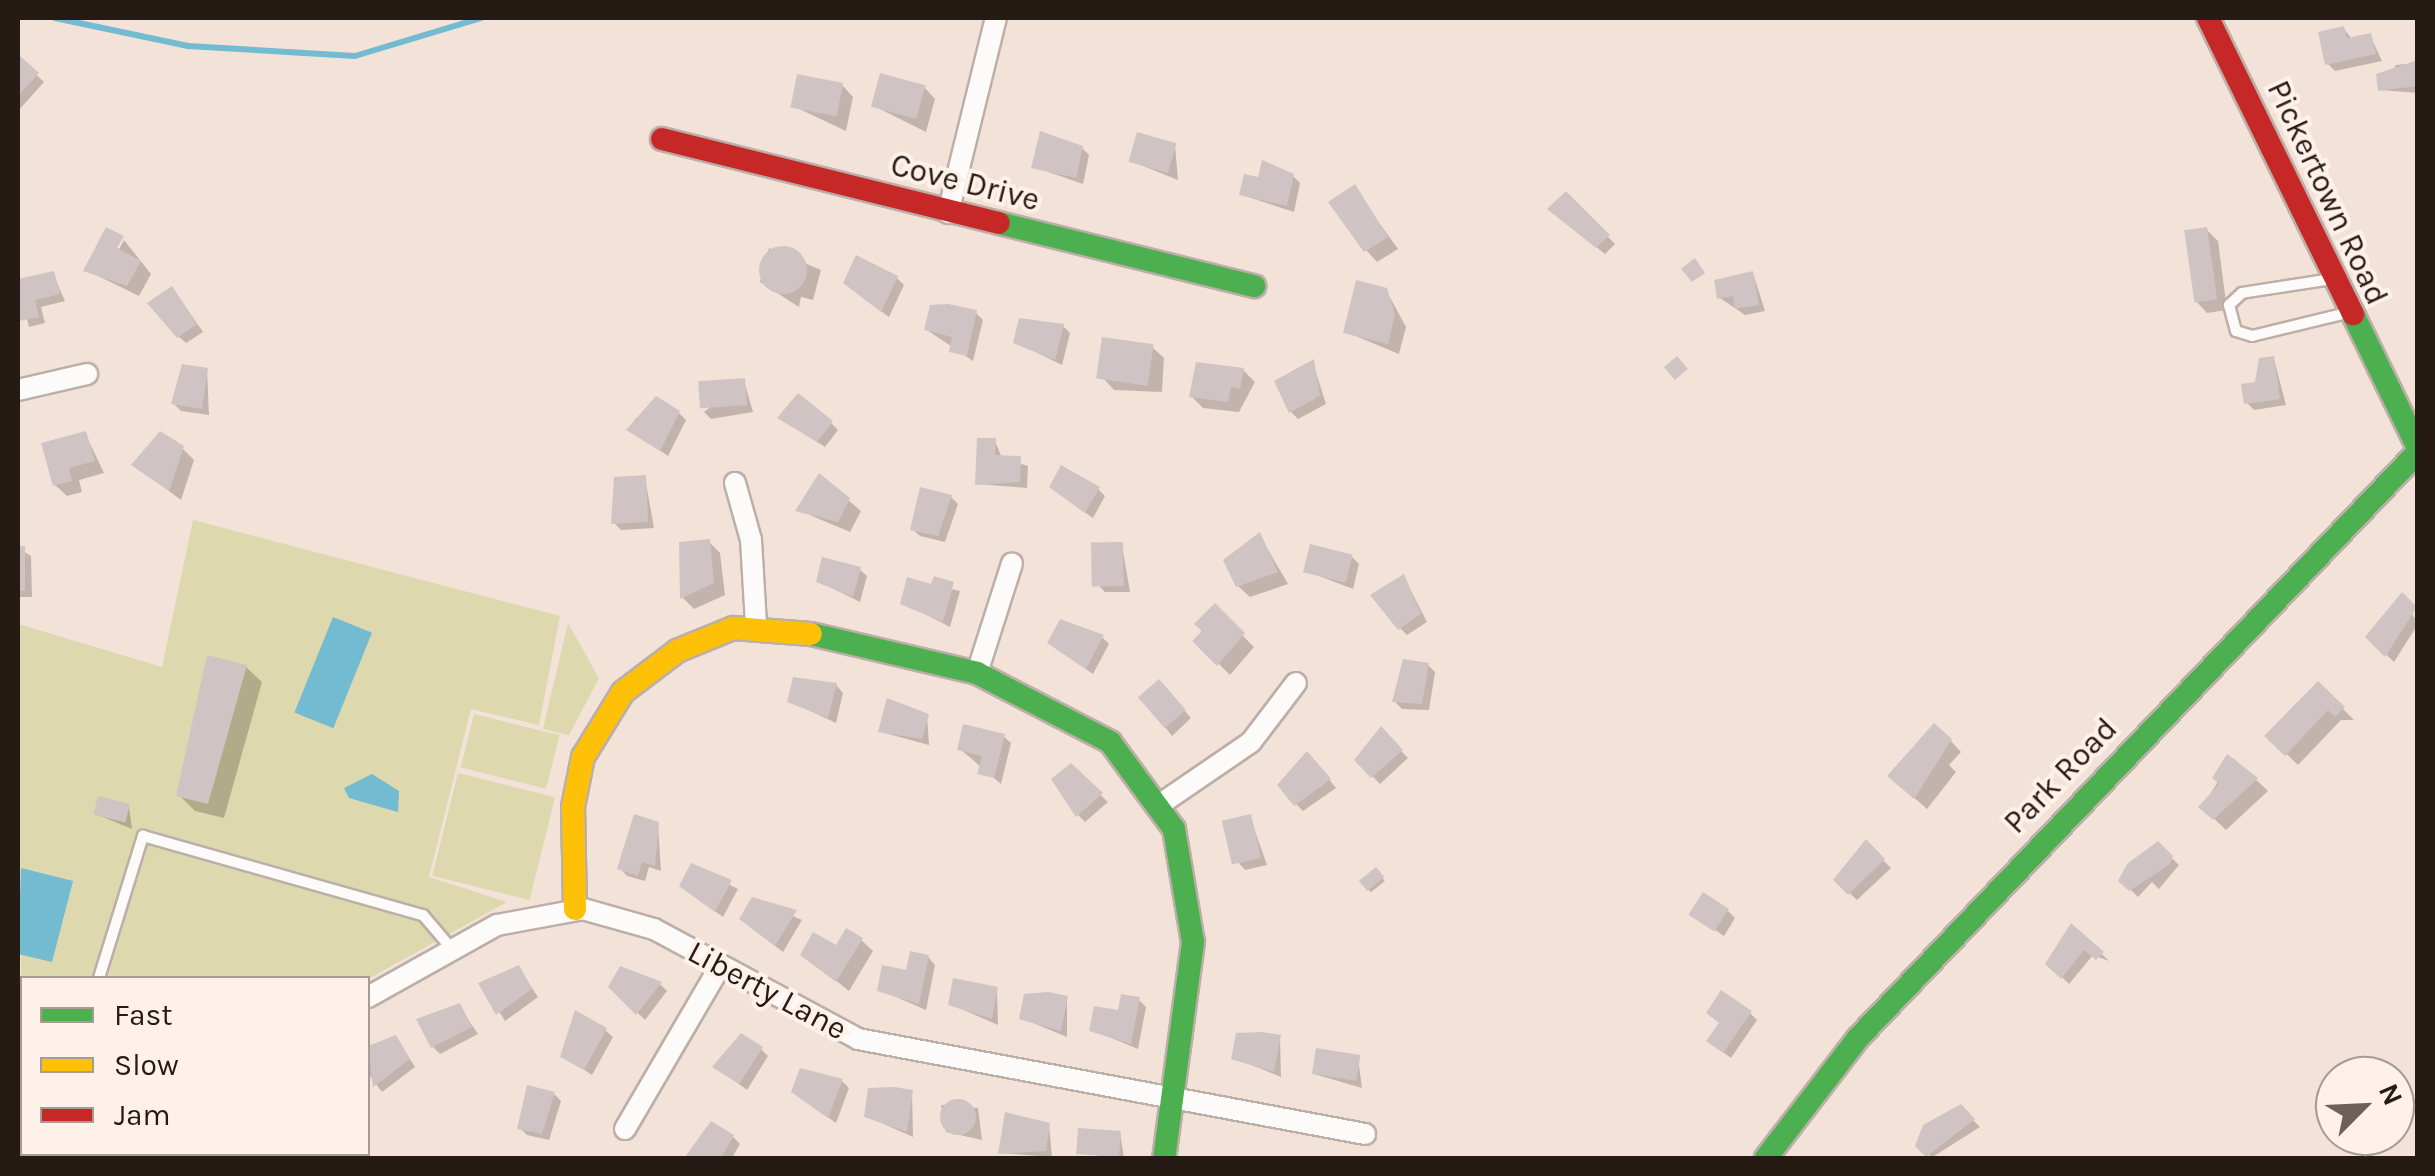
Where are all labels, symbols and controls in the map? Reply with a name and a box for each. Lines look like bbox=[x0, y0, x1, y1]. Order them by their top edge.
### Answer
street label: Pickertown Road bbox=[2258, 75, 2396, 311]
street label: Cove Drive bbox=[887, 146, 1043, 220]
street label: Park Road bbox=[1996, 710, 2126, 842]
street label: Liberty Lane bbox=[681, 933, 853, 1049]
legend bbox=[20, 976, 370, 1156]
text: Fast bbox=[114, 997, 173, 1033]
text: Slow bbox=[114, 1047, 179, 1083]
north arrow bbox=[2315, 1056, 2415, 1156]
text: N bbox=[2372, 1079, 2410, 1110]
text: Jam bbox=[114, 1097, 171, 1133]

